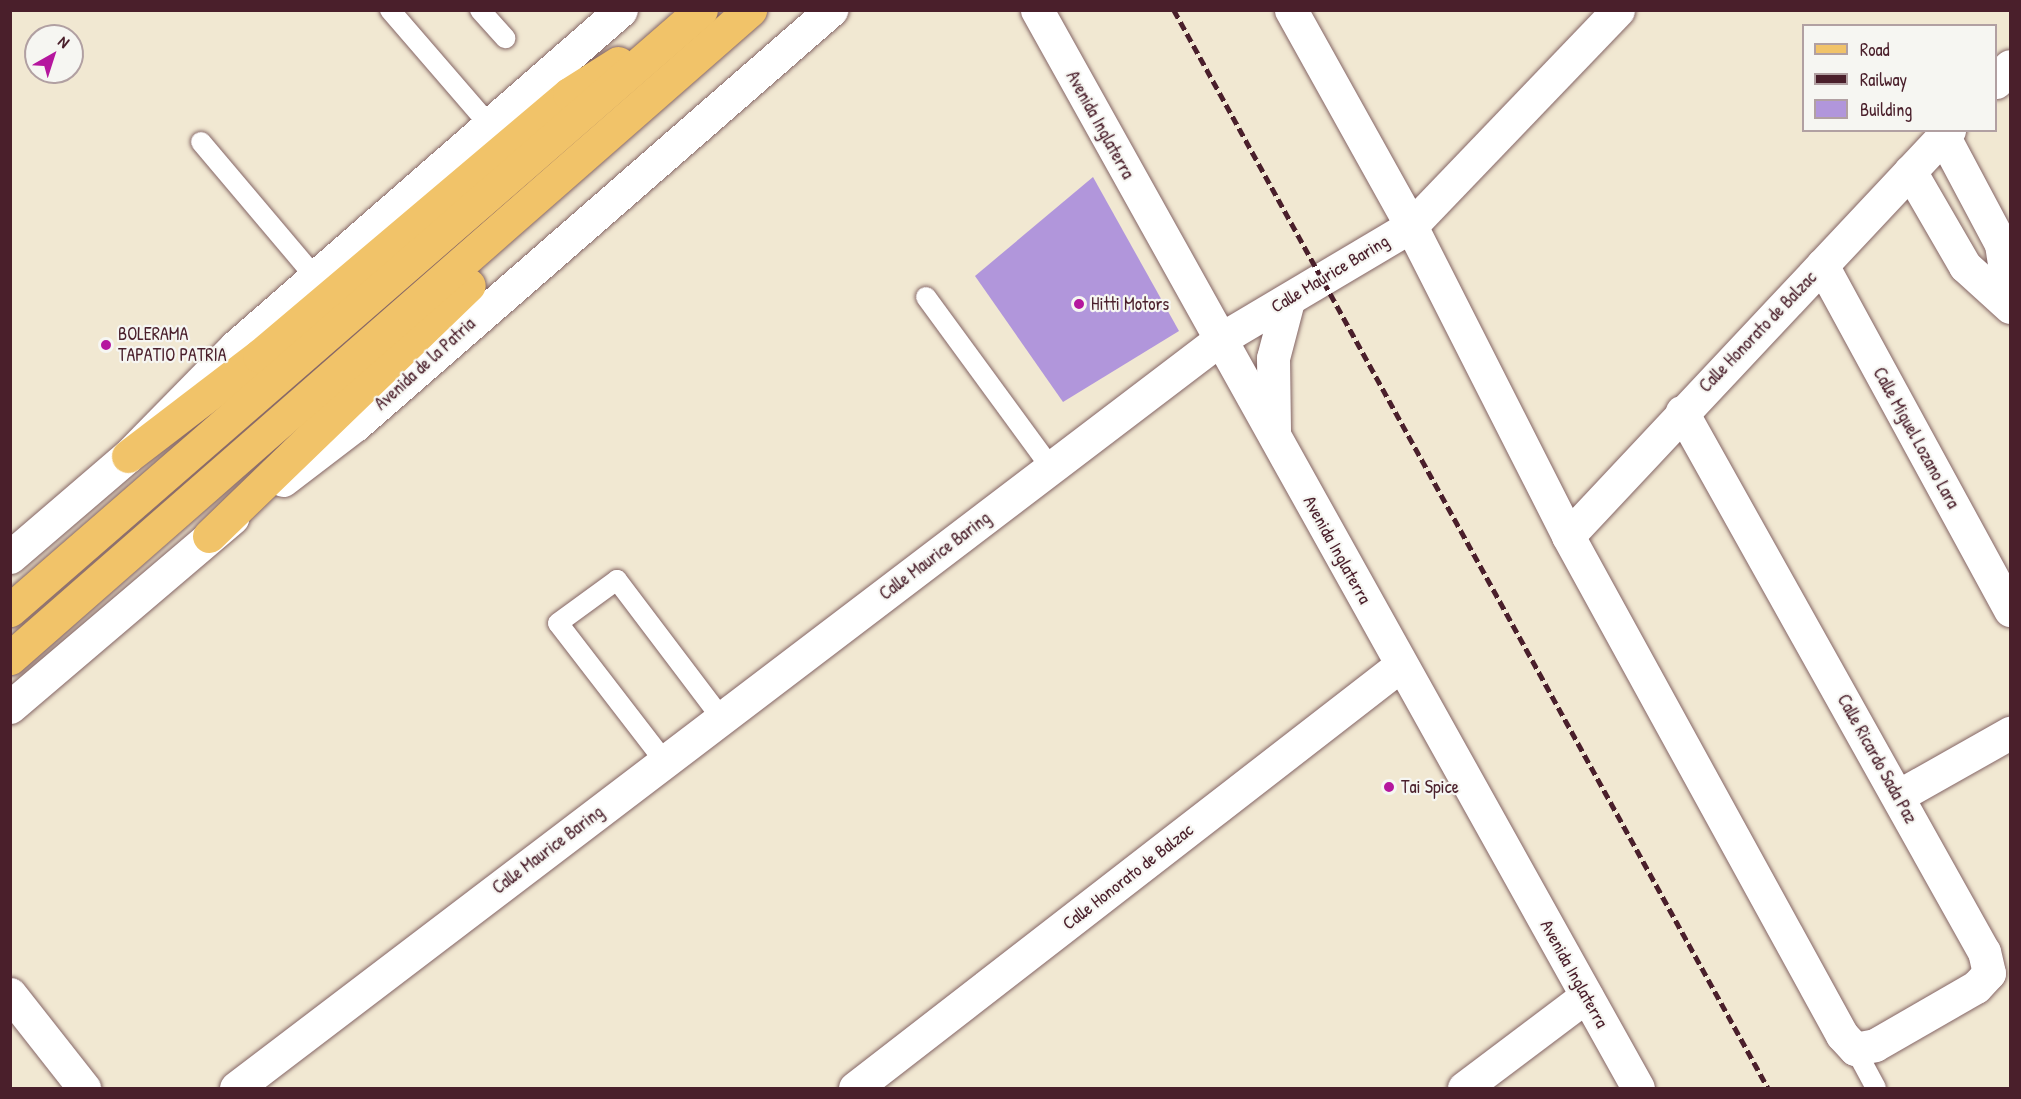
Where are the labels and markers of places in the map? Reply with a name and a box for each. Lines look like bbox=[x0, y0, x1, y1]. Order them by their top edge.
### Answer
place label: Hitti Motors bbox=[1091, 293, 1169, 315]
marker: Hitti Motors bbox=[1072, 297, 1086, 311]
place label: BOLERAMA TAPATIO PATRIA bbox=[118, 324, 227, 366]
marker: BOLERAMA TAPATIO PATRIA bbox=[99, 338, 113, 352]
place label: Tai Spice bbox=[1401, 776, 1459, 798]
marker: Tai Spice bbox=[1382, 780, 1396, 794]

